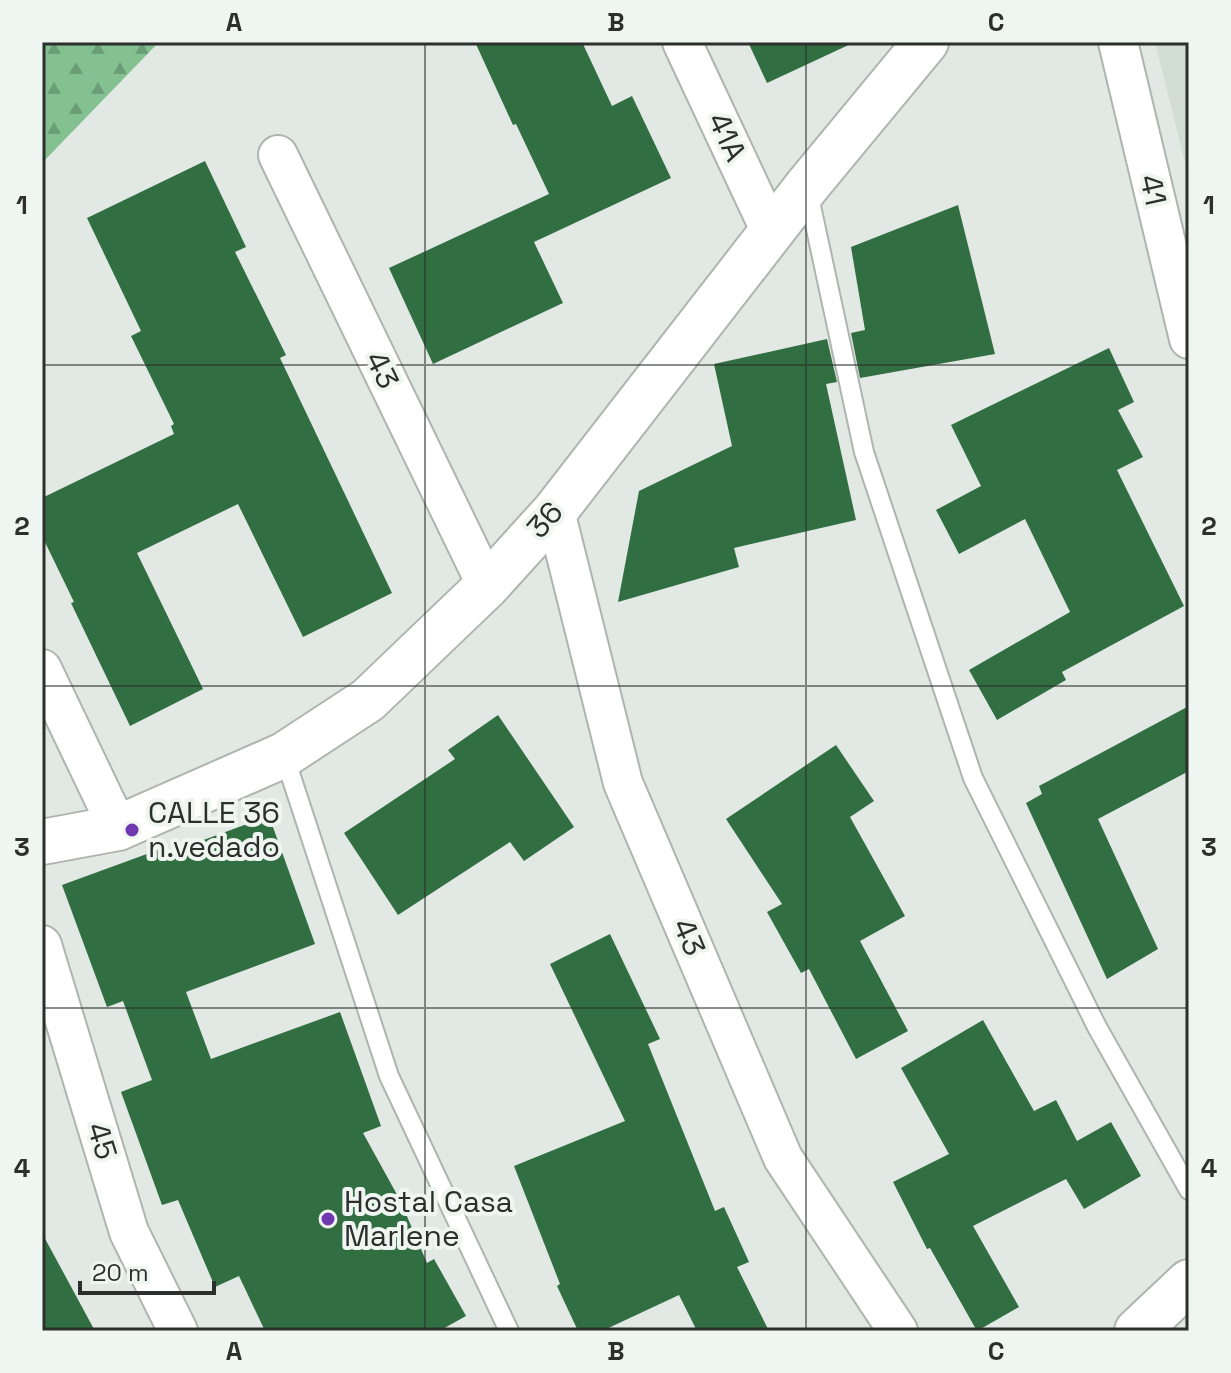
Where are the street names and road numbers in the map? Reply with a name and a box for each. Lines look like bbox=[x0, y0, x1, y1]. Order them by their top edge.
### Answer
street label: 41A bbox=[699, 106, 756, 168]
street label: 41 bbox=[1131, 171, 1176, 209]
street label: 43 bbox=[357, 345, 408, 395]
street label: 36 bbox=[518, 493, 571, 546]
street label: 43 bbox=[664, 912, 715, 961]
street label: 45 bbox=[78, 1118, 126, 1164]

